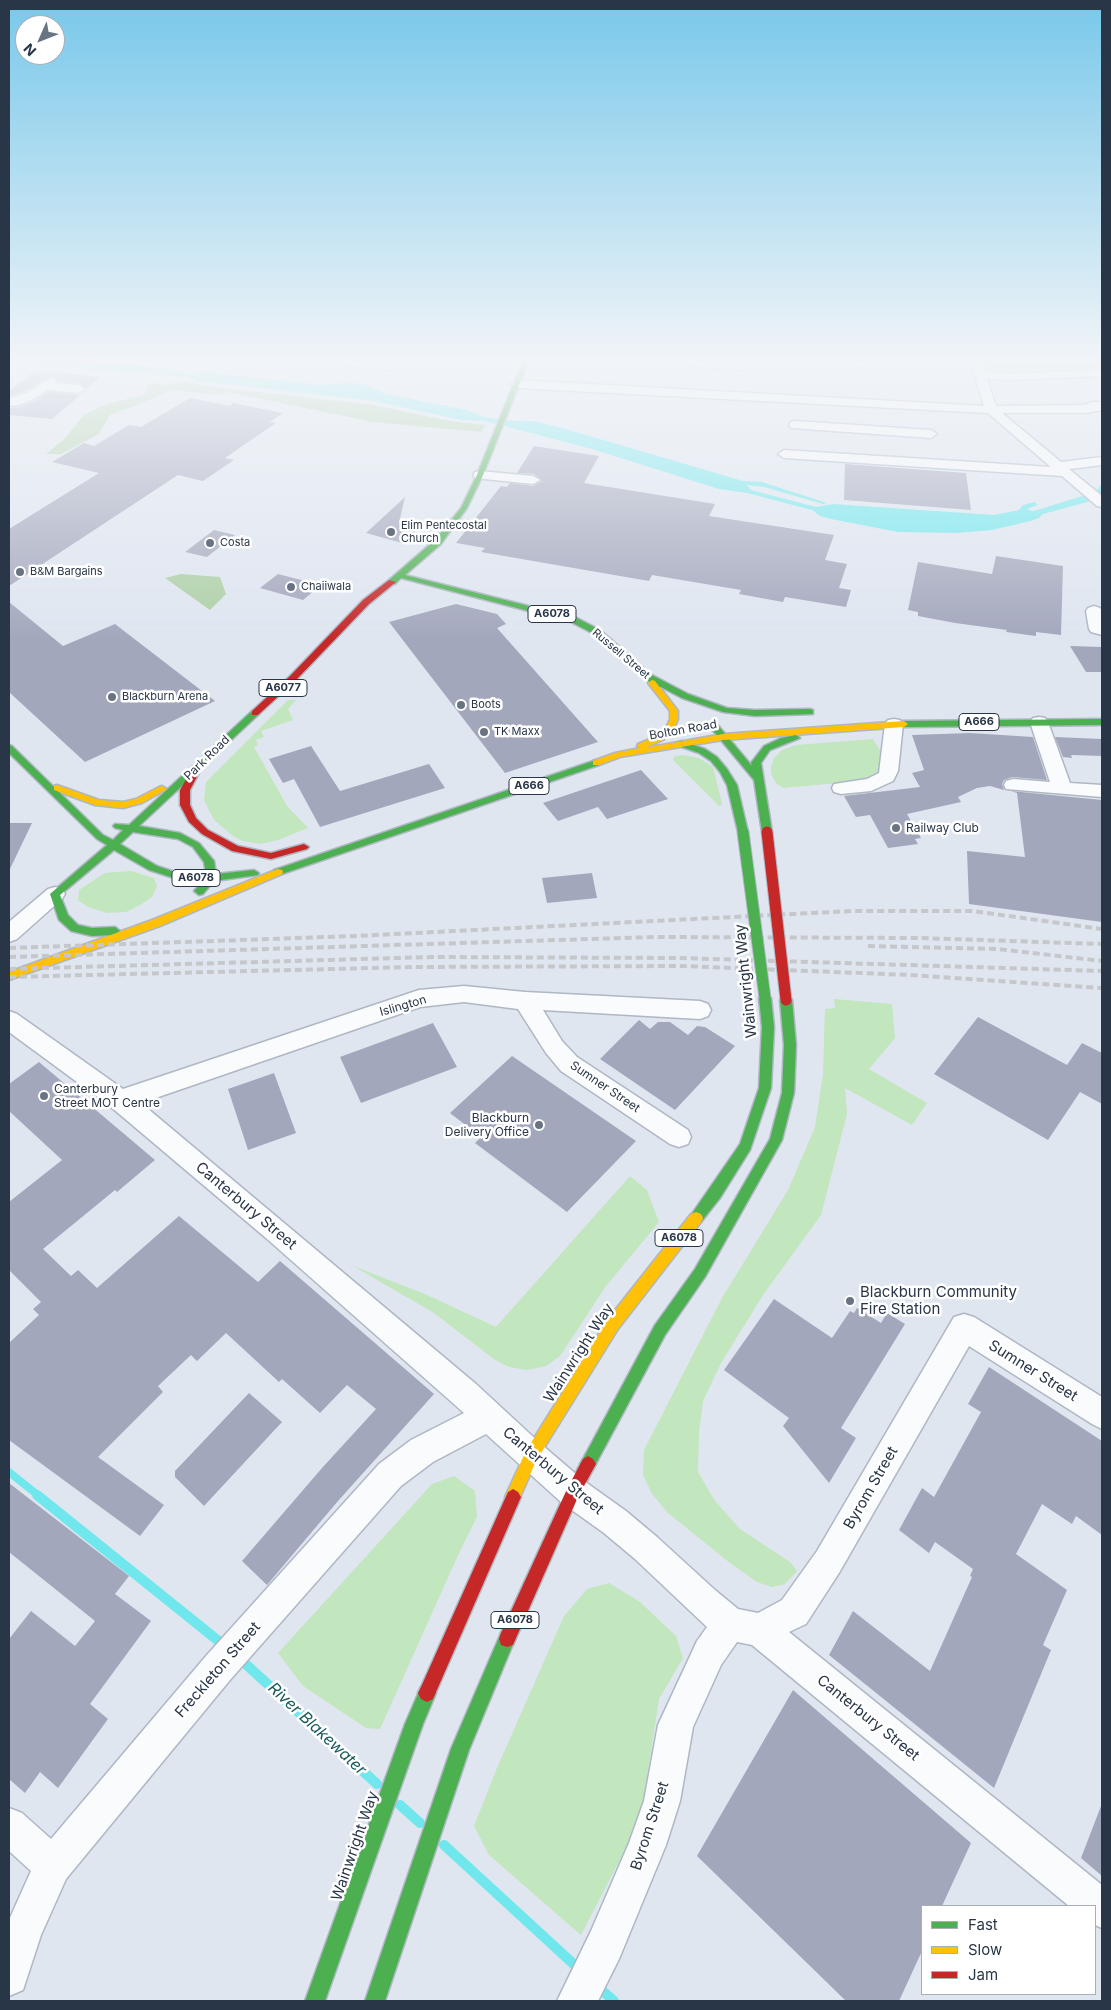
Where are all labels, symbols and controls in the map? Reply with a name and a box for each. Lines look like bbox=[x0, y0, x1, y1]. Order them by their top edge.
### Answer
north arrow bbox=[15, 15, 65, 65]
text: N bbox=[20, 40, 39, 60]
place label: Elim Pentecostal Church bbox=[401, 519, 487, 545]
marker: Elim Pentecostal Church bbox=[385, 526, 397, 538]
place label: Costa bbox=[220, 536, 250, 550]
marker: Costa bbox=[204, 537, 216, 549]
place label: B&M Bargains bbox=[30, 565, 103, 579]
marker: B&M Bargains bbox=[14, 566, 26, 578]
place label: Chaiiwala bbox=[301, 580, 351, 594]
marker: Chaiiwala bbox=[285, 581, 297, 593]
road number: A6078 bbox=[528, 606, 576, 622]
street label: Russell Street bbox=[590, 626, 652, 682]
road number: A6077 bbox=[259, 680, 307, 696]
place label: Blackburn Arena bbox=[122, 690, 208, 704]
marker: Blackburn Arena bbox=[106, 691, 118, 703]
place label: Boots bbox=[471, 698, 501, 712]
marker: Boots bbox=[455, 699, 467, 711]
road number: A666 bbox=[959, 714, 999, 730]
street label: Bolton Road bbox=[648, 717, 718, 743]
place label: TK Maxx bbox=[494, 725, 540, 739]
marker: TK Maxx bbox=[478, 726, 490, 738]
street label: Park Road bbox=[181, 733, 233, 783]
road number: A666 bbox=[509, 778, 549, 794]
place label: Railway Club bbox=[906, 821, 979, 835]
marker: Railway Club bbox=[890, 822, 902, 834]
road number: A6078 bbox=[172, 870, 220, 886]
street label: Wainwright Way bbox=[731, 923, 761, 1039]
street label: Islington bbox=[378, 992, 428, 1020]
street label: Sumner Street bbox=[567, 1058, 643, 1116]
place label: Canterbury Street MOT Centre bbox=[54, 1082, 160, 1110]
marker: Canterbury Street MOT Centre bbox=[38, 1090, 50, 1102]
place label: Blackburn Delivery Office bbox=[445, 1111, 529, 1139]
marker: Blackburn Delivery Office bbox=[533, 1119, 545, 1131]
street label: Canterbury Street bbox=[192, 1158, 300, 1254]
road number: A6078 bbox=[655, 1230, 703, 1246]
place label: Blackburn Community Fire Station bbox=[860, 1283, 1017, 1318]
marker: Blackburn Community Fire Station bbox=[844, 1295, 856, 1307]
street label: Wainwright Way bbox=[540, 1300, 618, 1406]
street label: Sumner Street bbox=[985, 1336, 1081, 1406]
street label: Canterbury Street bbox=[499, 1423, 607, 1519]
street label: Byrom Street bbox=[840, 1444, 902, 1532]
road number: A6078 bbox=[491, 1612, 539, 1628]
street label: Freckleton Street bbox=[172, 1618, 264, 1722]
street label: Canterbury Street bbox=[813, 1671, 923, 1765]
water label: River Blakewater bbox=[264, 1679, 370, 1779]
street label: Byrom Street bbox=[627, 1779, 673, 1873]
street label: Wainwright Way bbox=[328, 1789, 382, 1903]
legend bbox=[921, 1905, 1096, 1995]
text: Fast bbox=[968, 1915, 998, 1934]
text: Slow bbox=[968, 1940, 1002, 1959]
text: Jam bbox=[968, 1965, 998, 1984]

